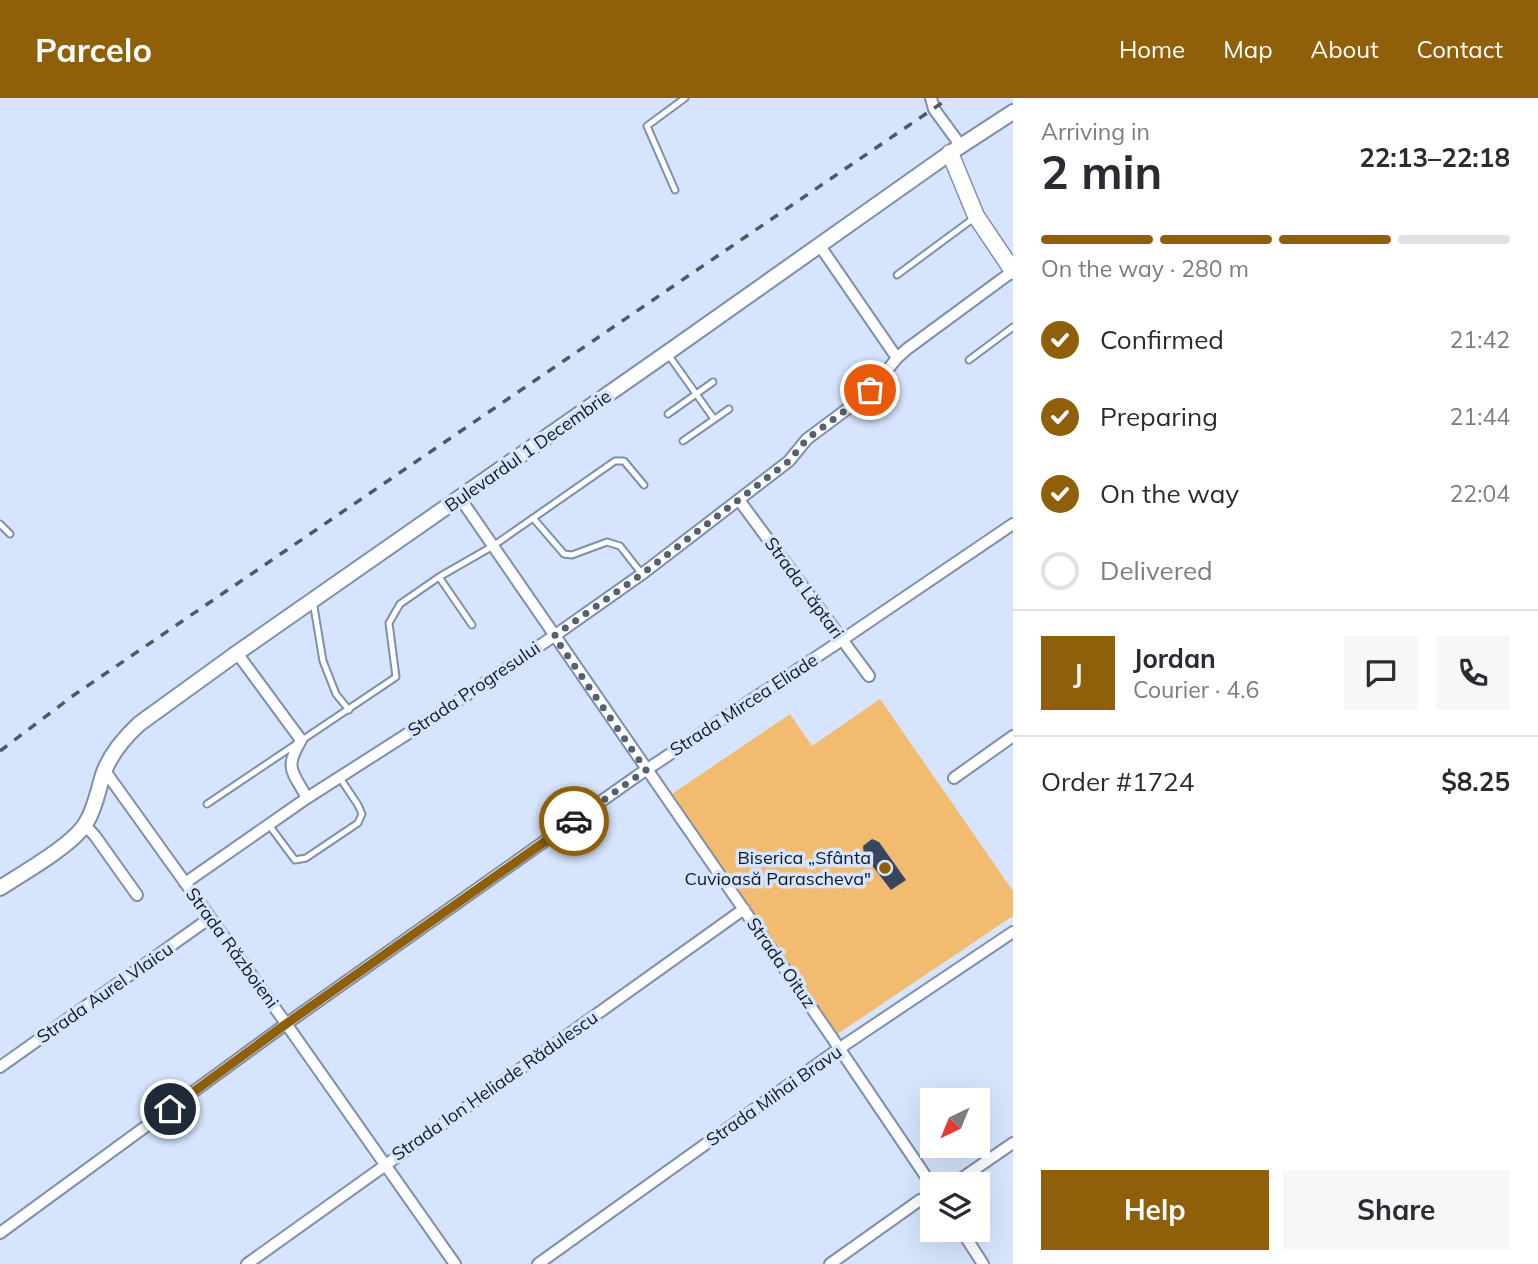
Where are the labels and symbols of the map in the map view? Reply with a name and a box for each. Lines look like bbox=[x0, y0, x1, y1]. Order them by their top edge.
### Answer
pin bbox=[840, 360, 900, 420]
street label: Bulevardul 1 Decembrie bbox=[440, 384, 615, 517]
street label: Strada Lăptari bbox=[760, 532, 849, 643]
street label: Strada Progresului bbox=[403, 636, 544, 741]
street label: Strada Mircea Eliade bbox=[665, 648, 822, 761]
courier bbox=[539, 786, 609, 856]
place label: Biserica „Sfânta Cuvioasă Parascheva" bbox=[685, 846, 871, 890]
marker: Biserica „Sfânta Cuvioasă Parascheva" bbox=[877, 860, 893, 876]
street label: Strada Războieni bbox=[181, 883, 284, 1013]
street label: Strada Oituz bbox=[742, 913, 821, 1012]
street label: Strada Aurel Vlaicu bbox=[32, 937, 177, 1048]
street label: Strada Ion Heliade Rădulescu bbox=[387, 1006, 602, 1166]
street label: Strada Mihai Bravu bbox=[701, 1040, 846, 1151]
pin bbox=[140, 1079, 200, 1139]
north arrow bbox=[920, 1088, 990, 1158]

